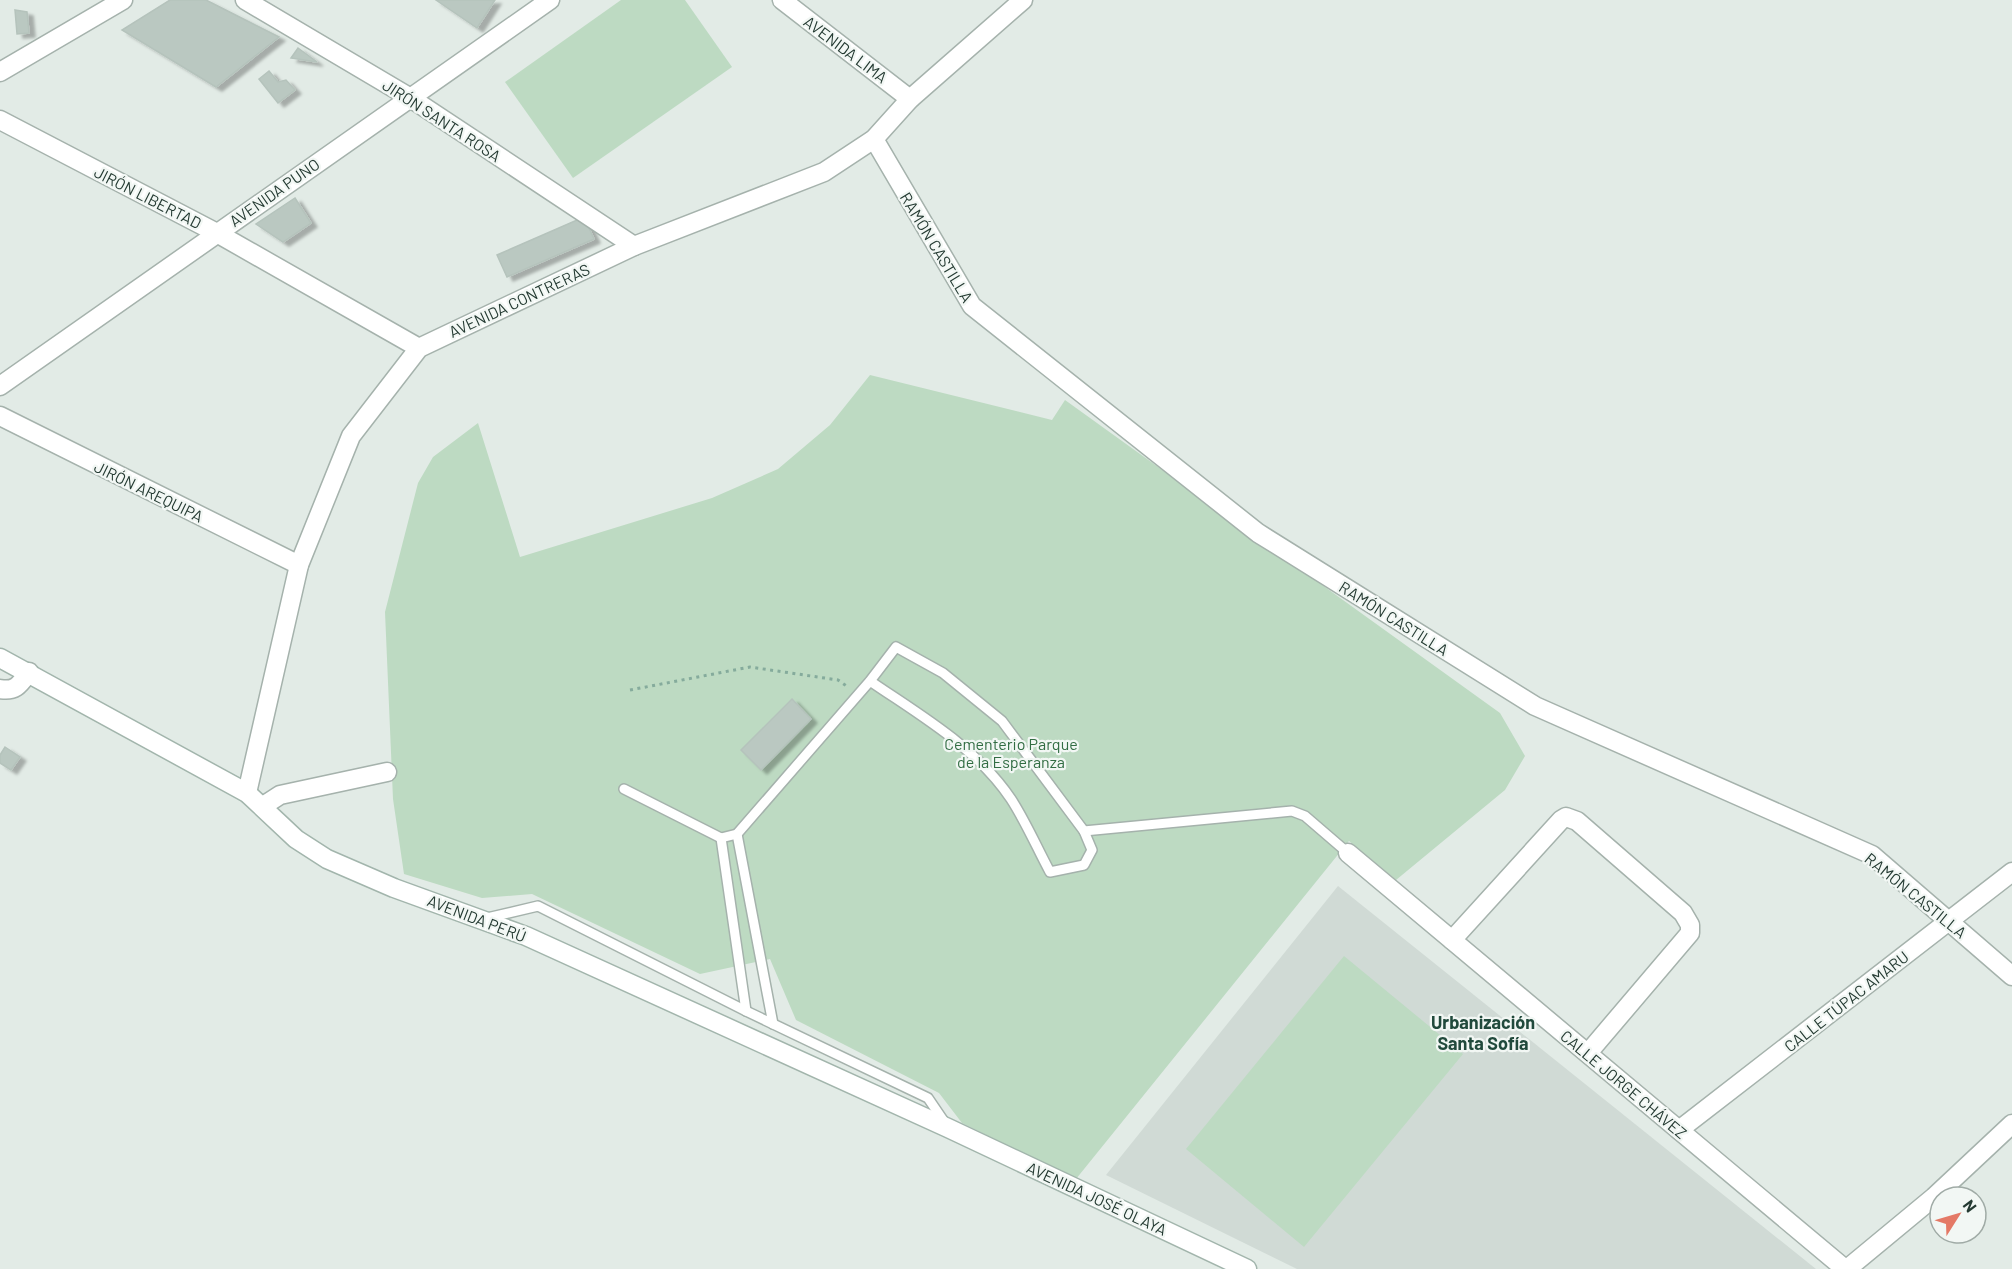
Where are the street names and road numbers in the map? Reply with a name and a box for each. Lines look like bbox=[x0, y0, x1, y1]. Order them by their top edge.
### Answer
street label: AVENIDA LIMA bbox=[801, 11, 892, 87]
street label: JIRÓN SANTA ROSA bbox=[379, 75, 505, 165]
street label: AVENIDA PUNO bbox=[225, 154, 323, 230]
street label: JIRÓN LIBERTAD bbox=[91, 162, 205, 232]
street label: RAMÓN CASTILLA bbox=[897, 188, 978, 306]
street label: AVENIDA CONTRERAS bbox=[446, 259, 592, 341]
street label: JIRÓN AREQUIPA bbox=[91, 456, 207, 526]
street label: RAMÓN CASTILLA bbox=[1336, 577, 1452, 659]
street label: RAMÓN CASTILLA bbox=[1861, 848, 1971, 942]
street label: AVENIDA PERÚ bbox=[425, 890, 529, 946]
street label: CALLE TÚPAC AMARU bbox=[1780, 947, 1912, 1055]
street label: CALLE JORGE CHÁVEZ bbox=[1557, 1026, 1691, 1142]
street label: AVENIDA JOSÉ OLAYA bbox=[1024, 1157, 1170, 1239]

